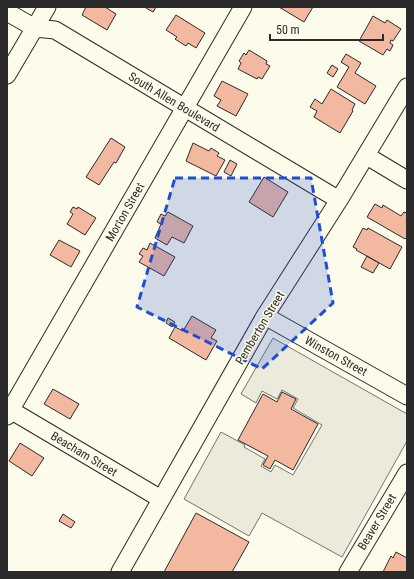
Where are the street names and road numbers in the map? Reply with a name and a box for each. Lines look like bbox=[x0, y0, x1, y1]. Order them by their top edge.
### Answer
street label: South Allen Boulevard bbox=[126, 69, 222, 135]
street label: Morton Street bbox=[103, 180, 148, 244]
street label: Pemberton Street bbox=[233, 288, 288, 367]
street label: Winston Street bbox=[302, 333, 370, 379]
street label: Beacham Street bbox=[48, 429, 120, 480]
street label: Beaver Street bbox=[355, 491, 399, 553]

